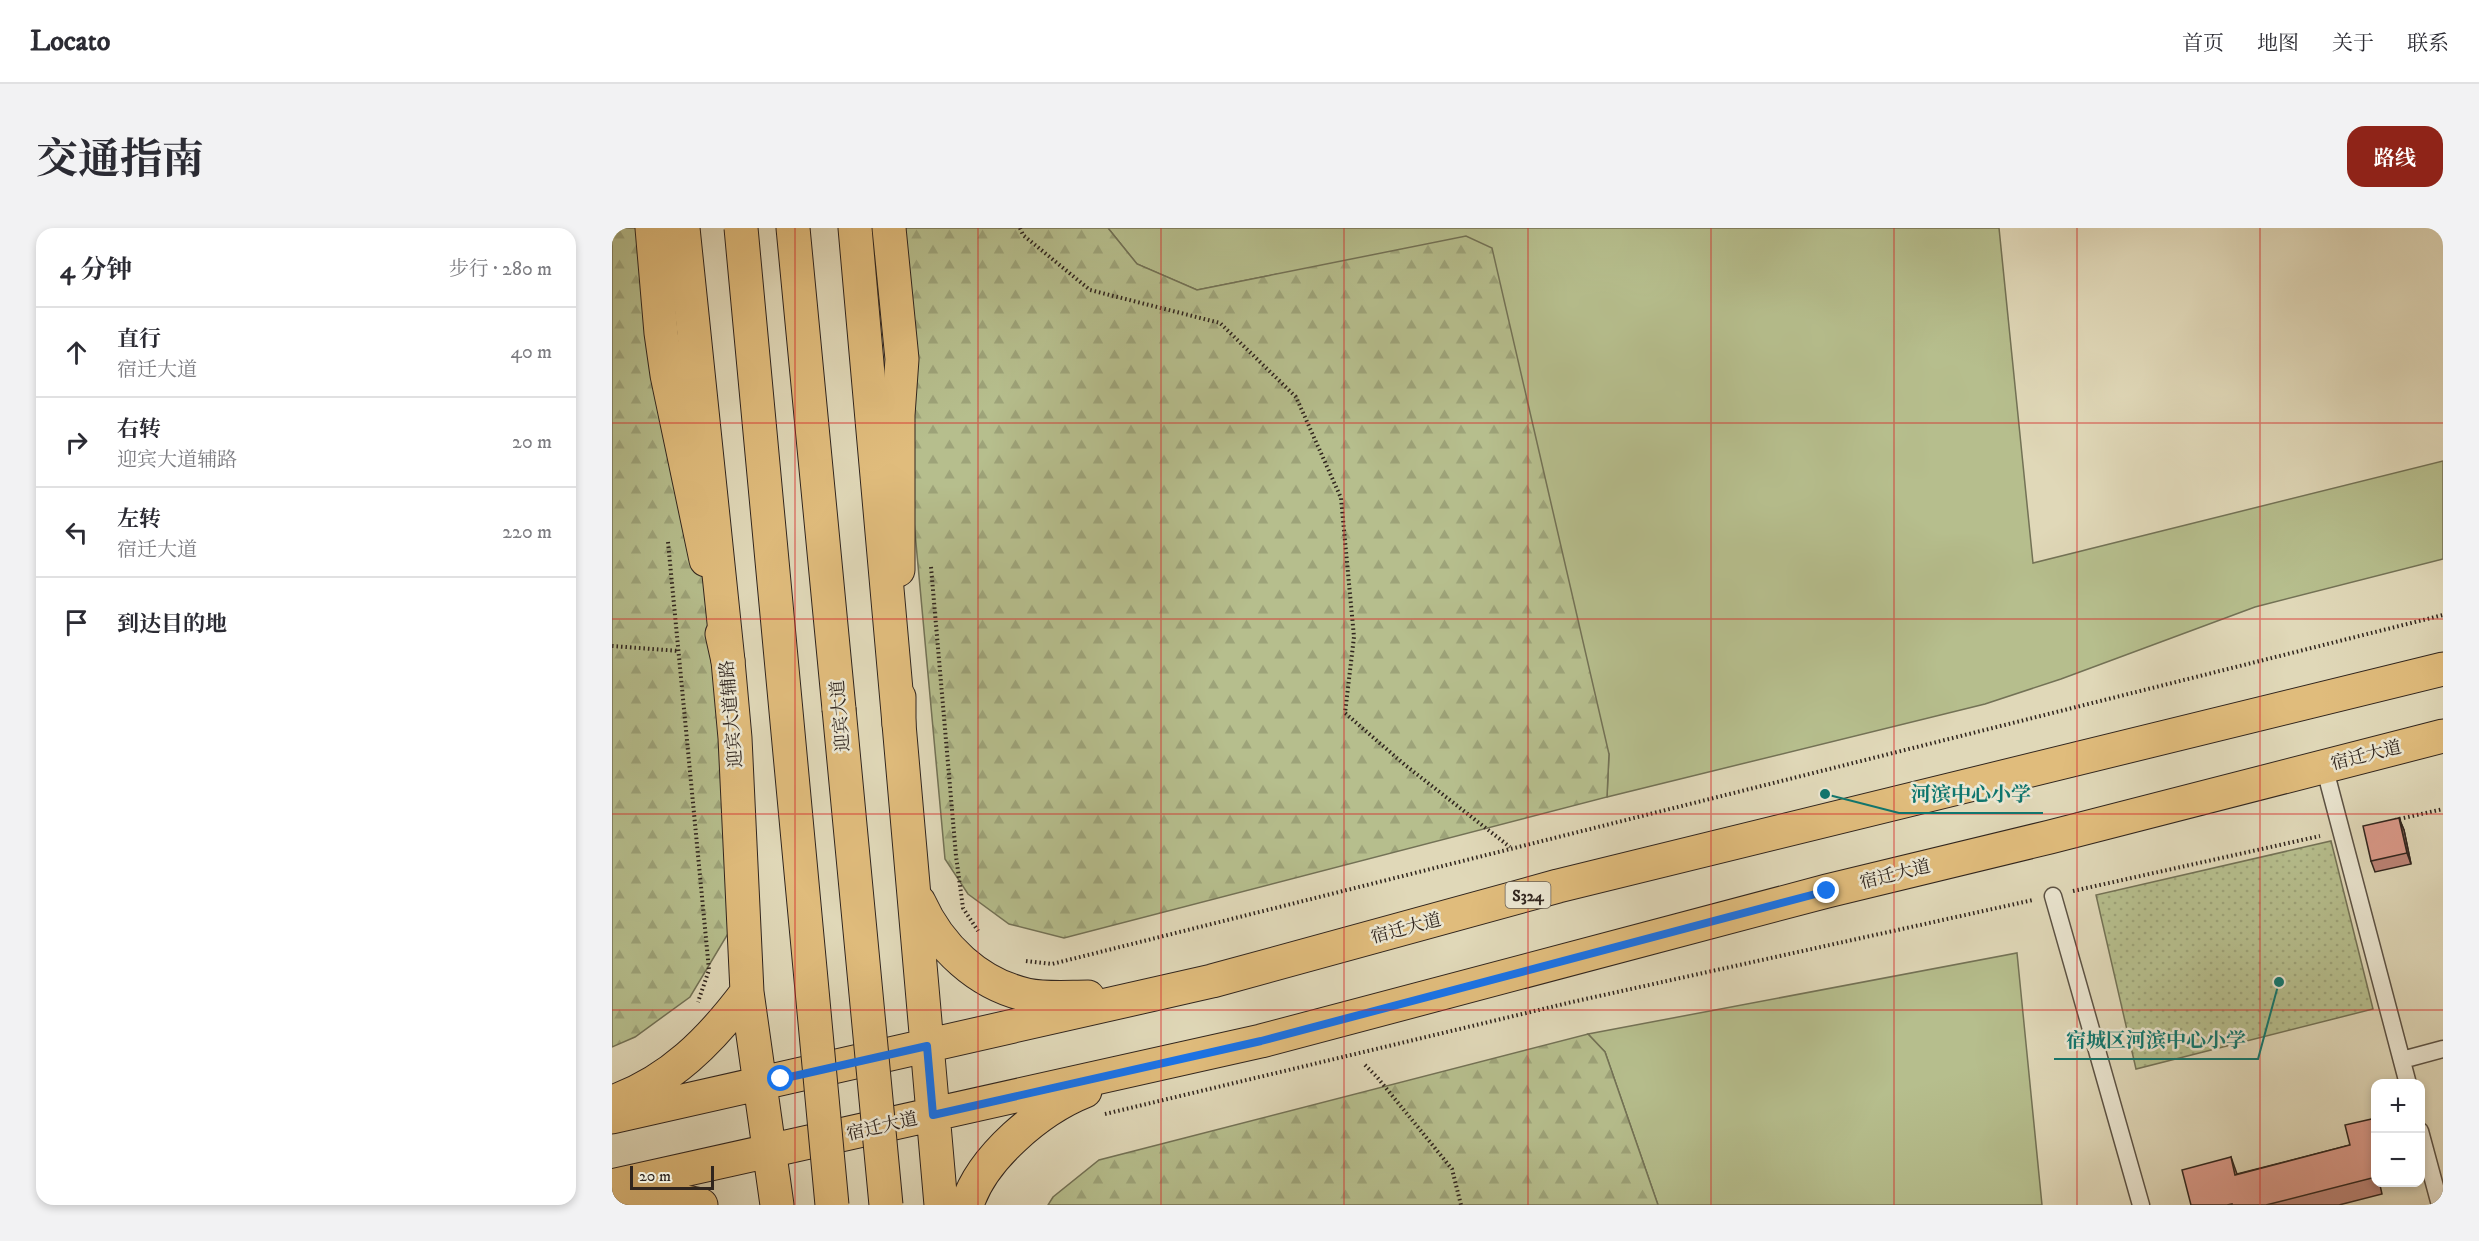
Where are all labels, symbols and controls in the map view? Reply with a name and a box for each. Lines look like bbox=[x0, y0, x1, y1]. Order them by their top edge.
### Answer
text: Locato bbox=[30, 24, 110, 59]
text: 首页 bbox=[2182, 31, 2224, 57]
text: 地图 bbox=[2257, 31, 2299, 57]
text: 关于 bbox=[2332, 31, 2374, 57]
text: 联系 bbox=[2407, 31, 2449, 57]
button: 路线 bbox=[2347, 126, 2443, 187]
text: 交通指南 bbox=[36, 135, 204, 187]
text: 4 分钟 bbox=[60, 254, 133, 287]
text: 步行 · 280 m bbox=[449, 257, 552, 282]
text: 直行 bbox=[117, 326, 161, 353]
icon: ahead bbox=[60, 336, 93, 369]
text: 40 m bbox=[510, 340, 552, 365]
text: 宿迁大道 bbox=[117, 358, 197, 383]
text: 右转 bbox=[117, 416, 161, 443]
icon: right bbox=[60, 426, 93, 459]
text: 20 m bbox=[512, 430, 552, 455]
text: 迎宾大道辅路 bbox=[117, 448, 237, 473]
text: 左转 bbox=[117, 506, 161, 533]
icon: left bbox=[60, 516, 93, 549]
text: 220 m bbox=[502, 520, 552, 545]
text: 宿迁大道 bbox=[117, 538, 197, 563]
icon: arrive bbox=[60, 606, 93, 639]
text: 到达目的地 bbox=[117, 611, 227, 638]
street label: 迎宾大道辅路 bbox=[716, 659, 748, 769]
street label: 迎宾大道 bbox=[827, 679, 855, 753]
street label: 宿迁大道 bbox=[2329, 737, 2404, 775]
callout: 河滨中心小学 bbox=[1899, 775, 2043, 813]
text: 河滨中心小学 bbox=[1911, 783, 2031, 808]
street label: 宿迁大道 bbox=[1858, 856, 1933, 894]
route end bbox=[1813, 877, 1839, 903]
road number: S324 bbox=[1506, 882, 1550, 908]
street label: 宿迁大道 bbox=[1369, 909, 1444, 949]
callout: 宿城区河滨中心小学 bbox=[2054, 1021, 2258, 1059]
text: 宿城区河滨中心小学 bbox=[2066, 1029, 2246, 1054]
route start bbox=[767, 1065, 793, 1091]
map controls bbox=[2371, 1079, 2425, 1187]
button: + bbox=[2371, 1079, 2425, 1133]
street label: 宿迁大道 bbox=[845, 1108, 920, 1146]
button: − bbox=[2371, 1133, 2425, 1187]
scale bar bbox=[630, 1163, 714, 1190]
text: 20 m bbox=[639, 1166, 671, 1186]

